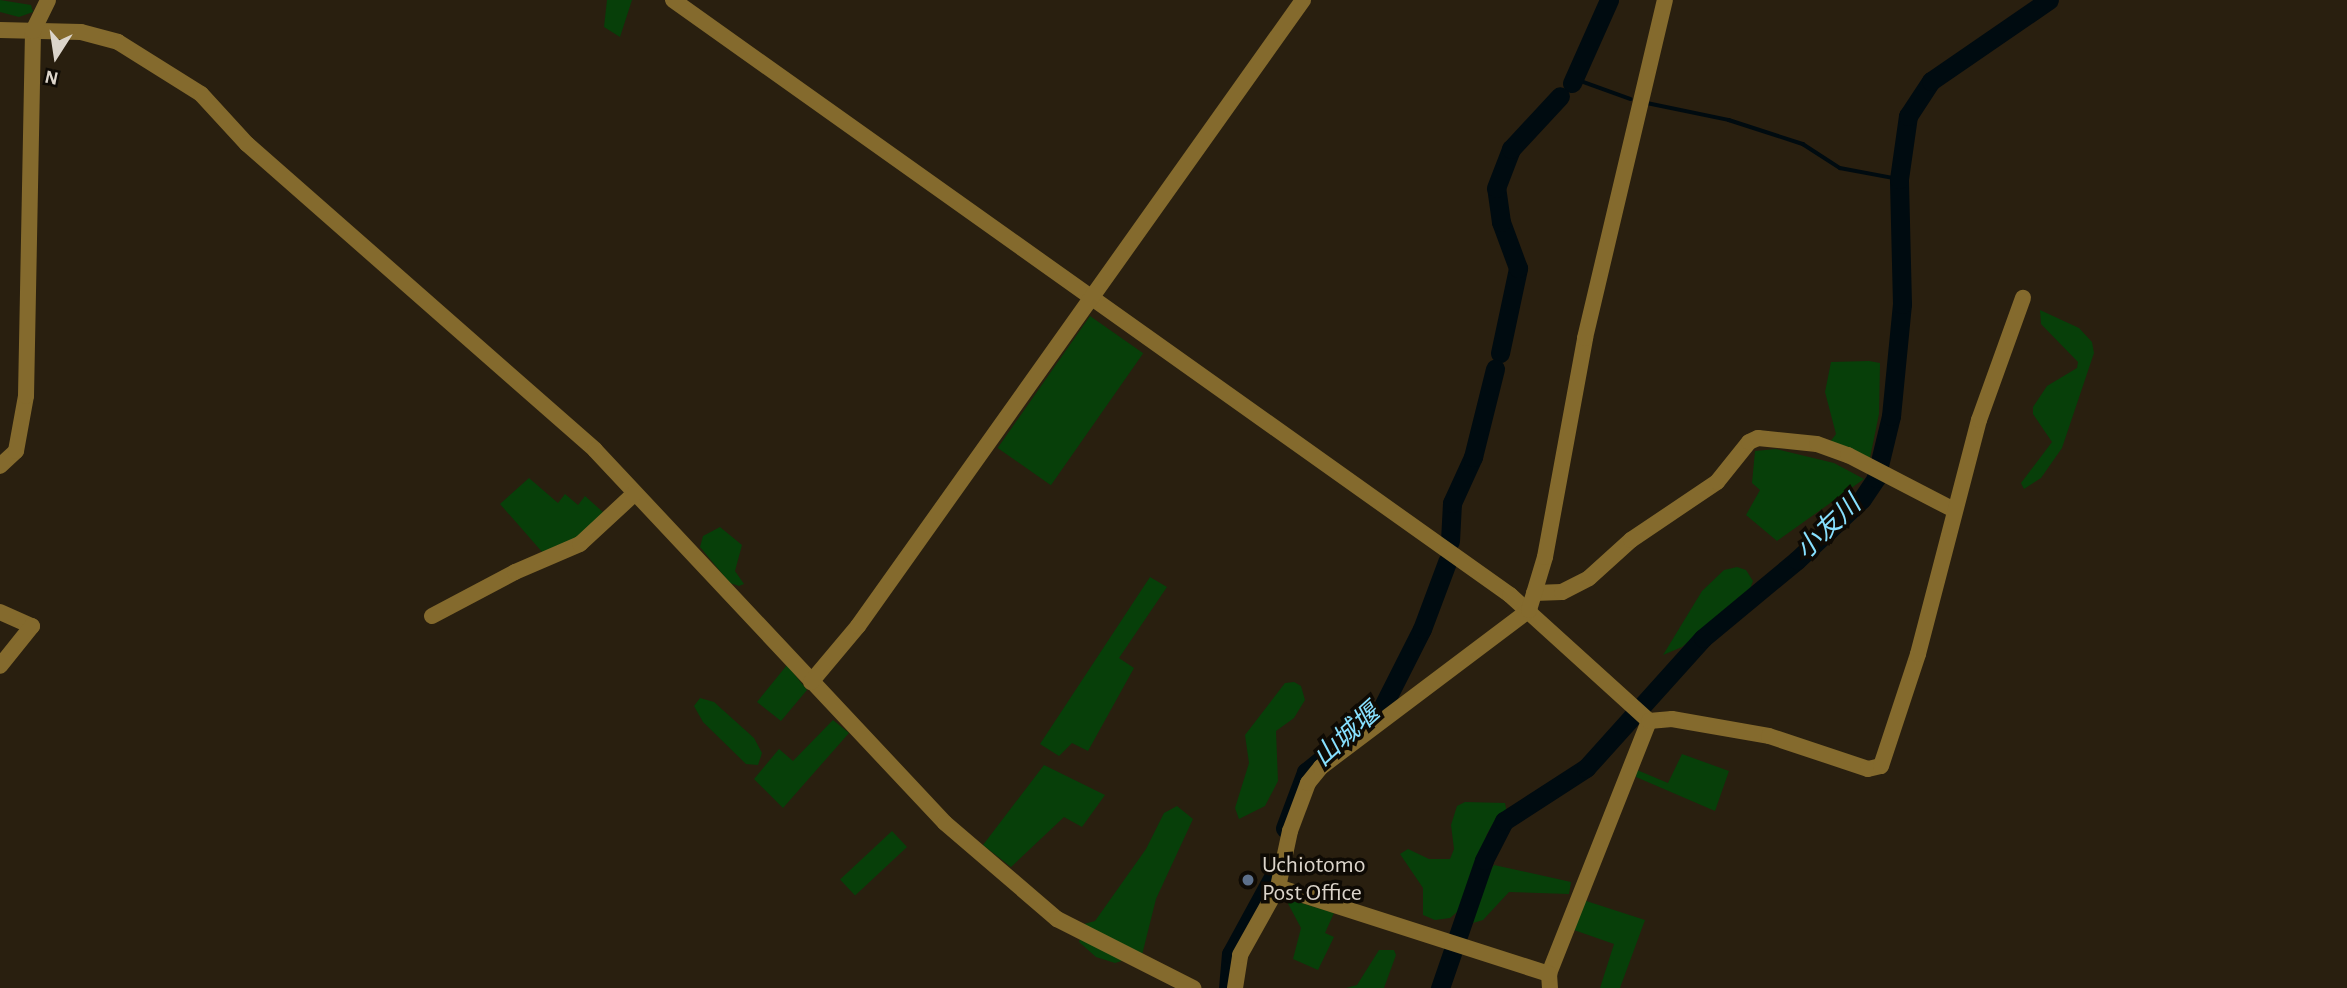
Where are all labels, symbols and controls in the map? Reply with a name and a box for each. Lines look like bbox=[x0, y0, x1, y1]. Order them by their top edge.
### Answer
north arrow bbox=[21, 21, 91, 91]
text: N bbox=[43, 66, 60, 88]
water label: 小友川 bbox=[1790, 490, 1868, 566]
water label: 山城堰 bbox=[1308, 698, 1386, 774]
place label: Uchiotomo Post Office bbox=[1262, 852, 1365, 908]
marker: Uchiotomo Post Office bbox=[1240, 872, 1256, 888]

